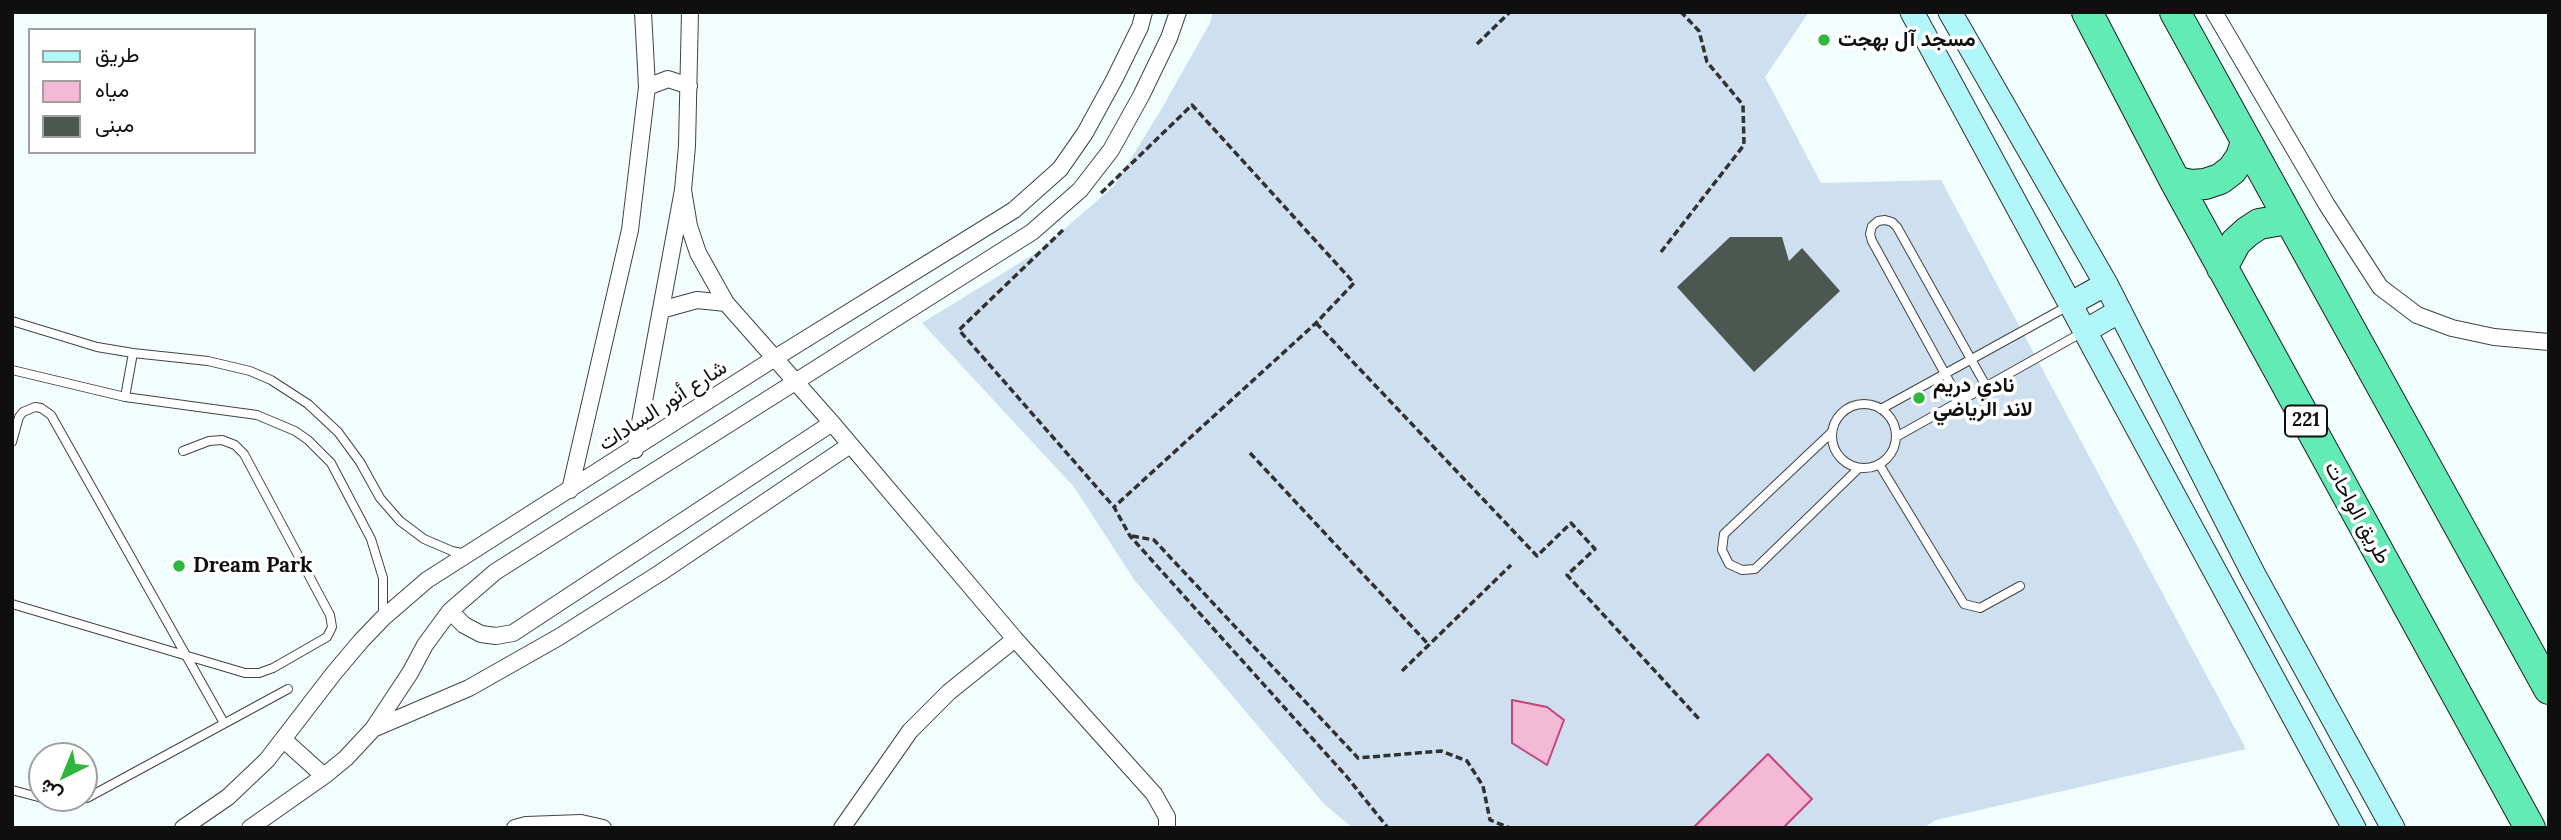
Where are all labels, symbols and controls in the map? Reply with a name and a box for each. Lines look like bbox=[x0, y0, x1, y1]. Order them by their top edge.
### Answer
place label: مسجد آل بهجت bbox=[1838, 27, 1976, 53]
legend bbox=[28, 28, 256, 154]
marker: مسجد آل بهجت bbox=[1816, 32, 1832, 48]
text: طريق bbox=[95, 41, 140, 68]
text: مياه bbox=[95, 76, 129, 103]
text: مبنى bbox=[95, 111, 134, 138]
street label: شارع أنور السادات bbox=[594, 355, 732, 457]
place label: نادي دريم لاند الرياضي bbox=[1933, 373, 2033, 423]
marker: نادي دريم لاند الرياضي bbox=[1911, 390, 1927, 406]
road number: 221 bbox=[2285, 406, 2327, 436]
street label: طريق الواحات bbox=[2319, 457, 2395, 569]
place label: Dream Park bbox=[193, 553, 312, 579]
marker: Dream Park bbox=[171, 558, 187, 574]
north arrow bbox=[28, 742, 98, 812]
text: ش bbox=[34, 774, 67, 807]

